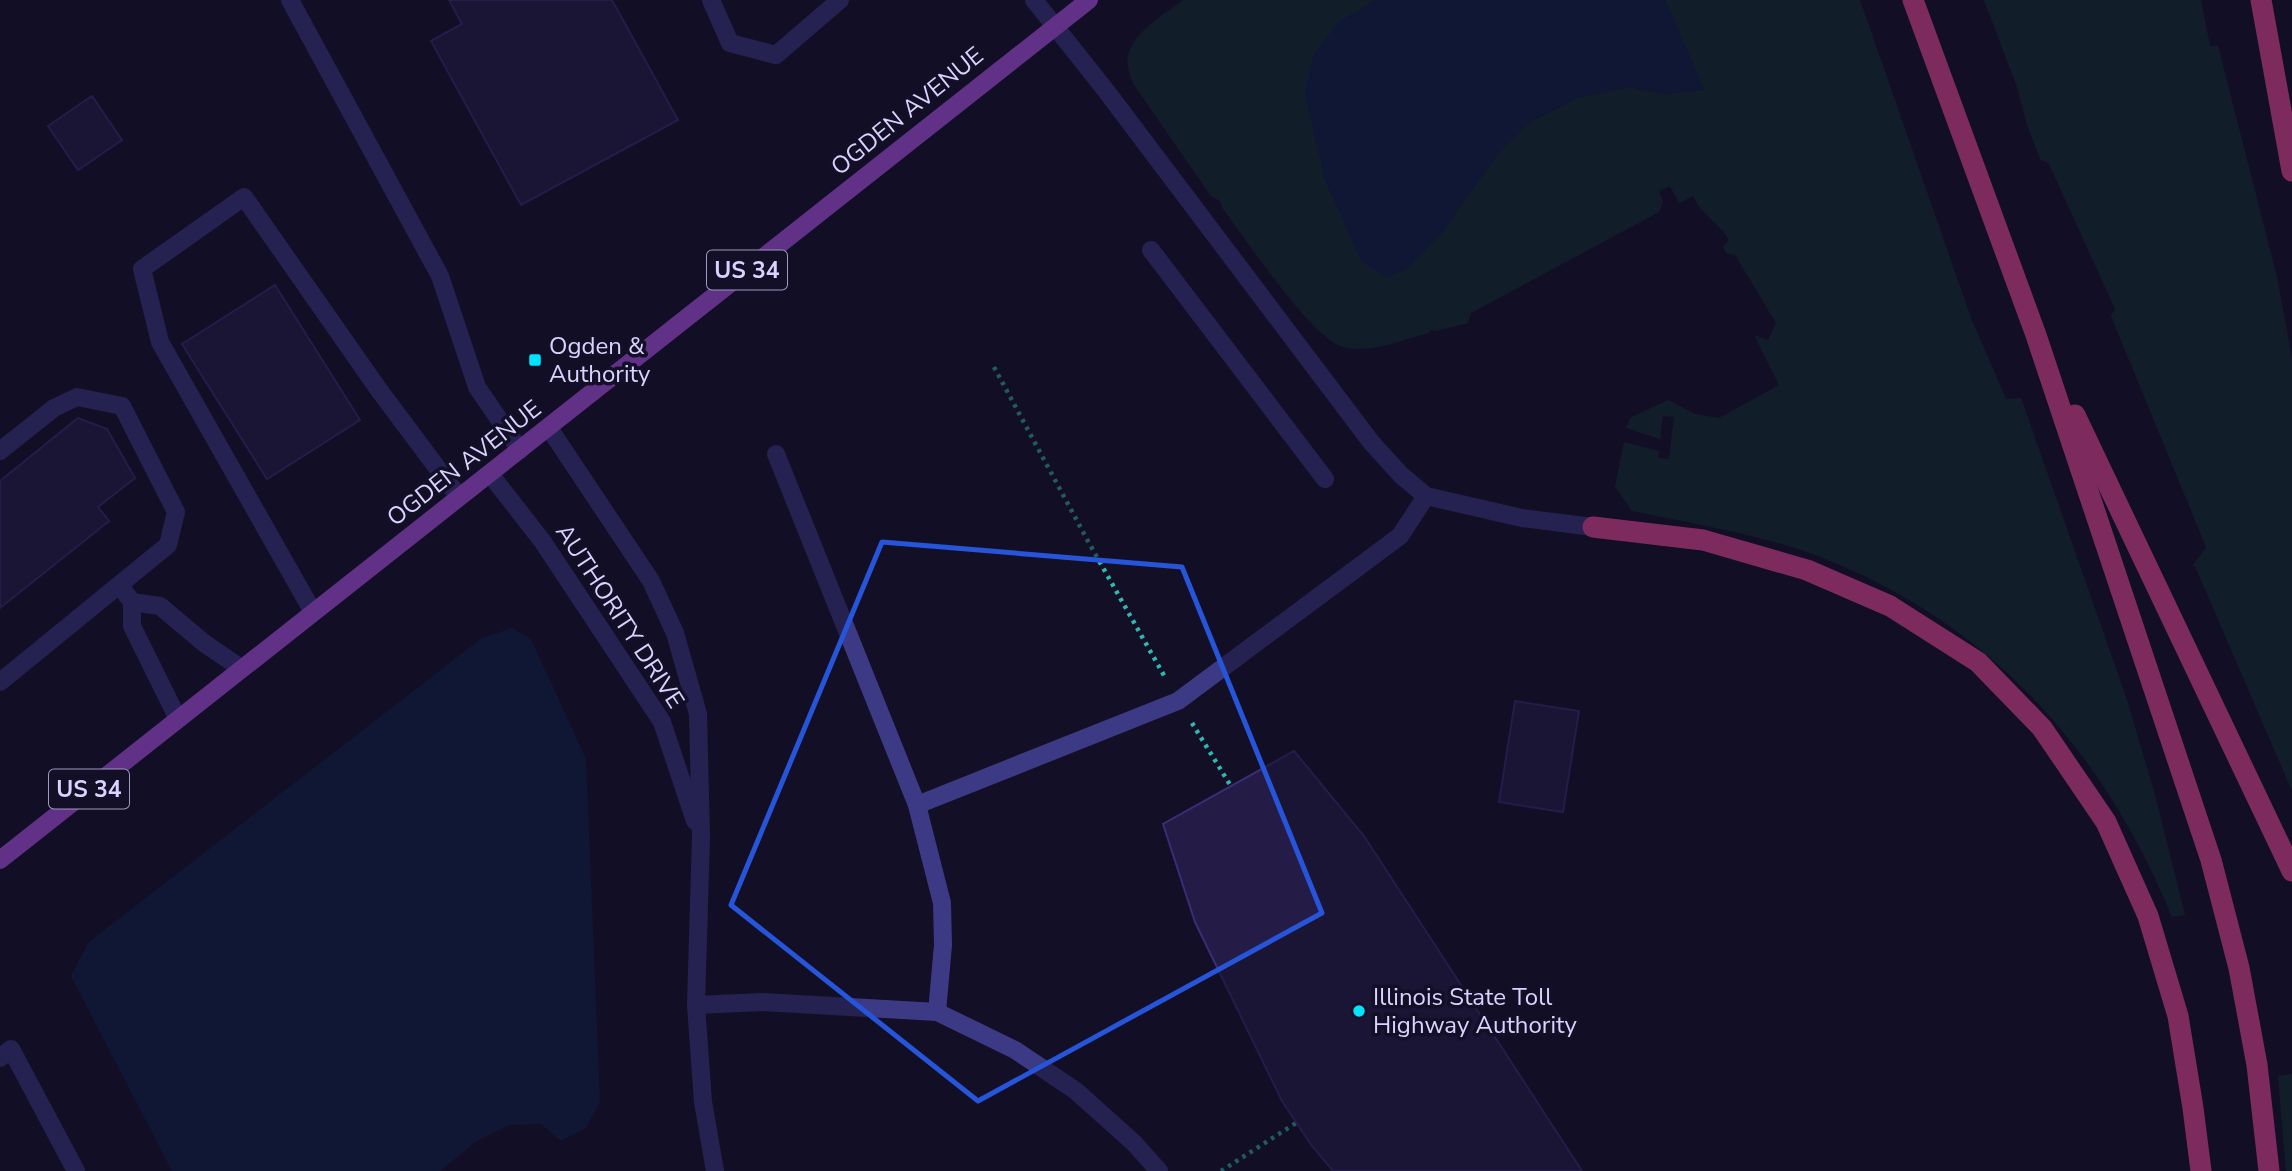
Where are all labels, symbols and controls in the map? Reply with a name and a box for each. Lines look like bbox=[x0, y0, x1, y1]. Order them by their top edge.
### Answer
street label: OGDEN AVENUE bbox=[824, 40, 990, 182]
road number: US 34 bbox=[707, 250, 787, 290]
place label: Ogden & Authority bbox=[549, 330, 651, 390]
marker: Ogden & Authority bbox=[527, 352, 543, 368]
street label: OGDEN AVENUE bbox=[380, 393, 548, 533]
street label: AUTHORITY DRIVE bbox=[548, 518, 692, 714]
road number: US 34 bbox=[49, 769, 129, 808]
place label: Illinois State Toll Highway Authority bbox=[1373, 981, 1578, 1041]
marker: Illinois State Toll Highway Authority bbox=[1351, 1003, 1367, 1019]

